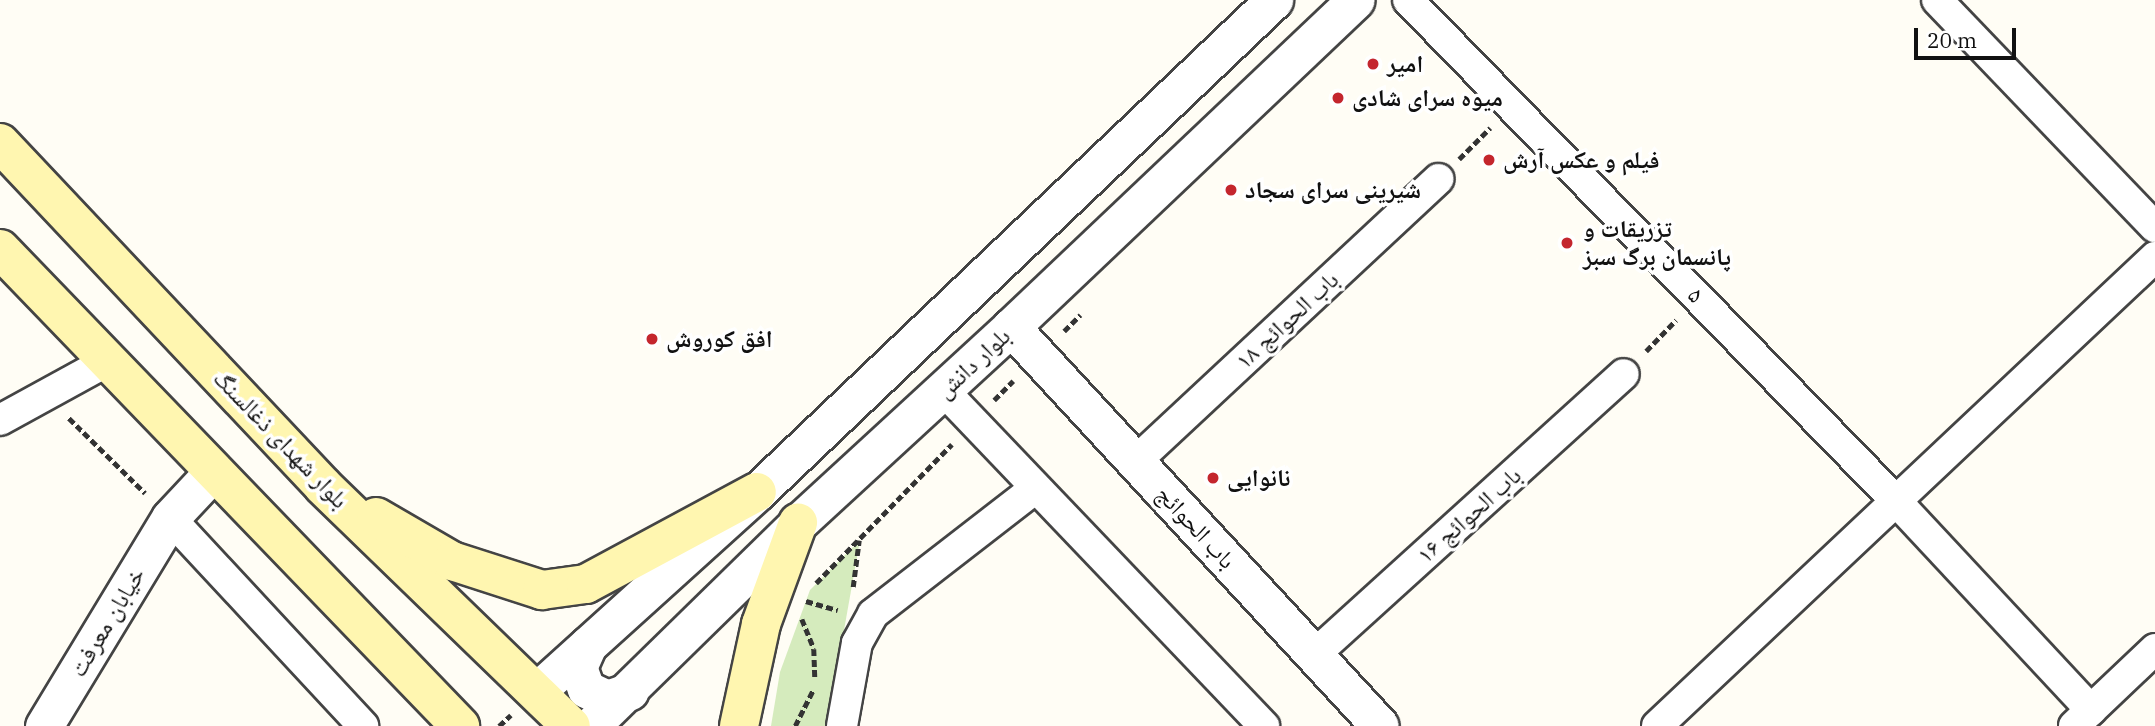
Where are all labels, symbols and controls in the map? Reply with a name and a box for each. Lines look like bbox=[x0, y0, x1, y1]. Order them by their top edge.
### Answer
scale bar bbox=[1917, 14, 2018, 58]
text: 20 m bbox=[1927, 26, 1977, 54]
place label: امیر bbox=[1387, 50, 1423, 78]
marker: امیر bbox=[1365, 56, 1381, 72]
place label: میوه سرای شادی bbox=[1352, 84, 1503, 112]
marker: میوه سرای شادی bbox=[1330, 90, 1346, 106]
place label: فیلم و عکس آرش bbox=[1503, 146, 1660, 174]
marker: فیلم و عکس آرش bbox=[1481, 152, 1497, 168]
place label: شیرینی سرای سجاد bbox=[1245, 176, 1421, 204]
marker: شیرینی سرای سجاد bbox=[1223, 182, 1239, 198]
place label: تزریقات و پانسمان برگ سبز bbox=[1583, 215, 1731, 271]
marker: تزریقات و پانسمان برگ سبز bbox=[1557, 233, 1577, 253]
street label: باب الحوائج ۱۸ bbox=[1230, 265, 1344, 375]
street label: ۵ bbox=[1682, 281, 1710, 309]
street label: بلوار دانش bbox=[930, 321, 1016, 405]
place label: افق کوروش bbox=[666, 325, 773, 353]
marker: افق کوروش bbox=[644, 331, 660, 347]
street label: بلوار شهدای ذغالسنگ bbox=[208, 364, 354, 514]
street label: باب الحوائج ۱۶ bbox=[1411, 461, 1527, 569]
place label: نانوایی bbox=[1227, 464, 1290, 492]
marker: نانوایی bbox=[1205, 470, 1221, 486]
street label: باب الحوائج bbox=[1150, 479, 1242, 575]
street label: خیابان معرفت bbox=[63, 562, 151, 682]

